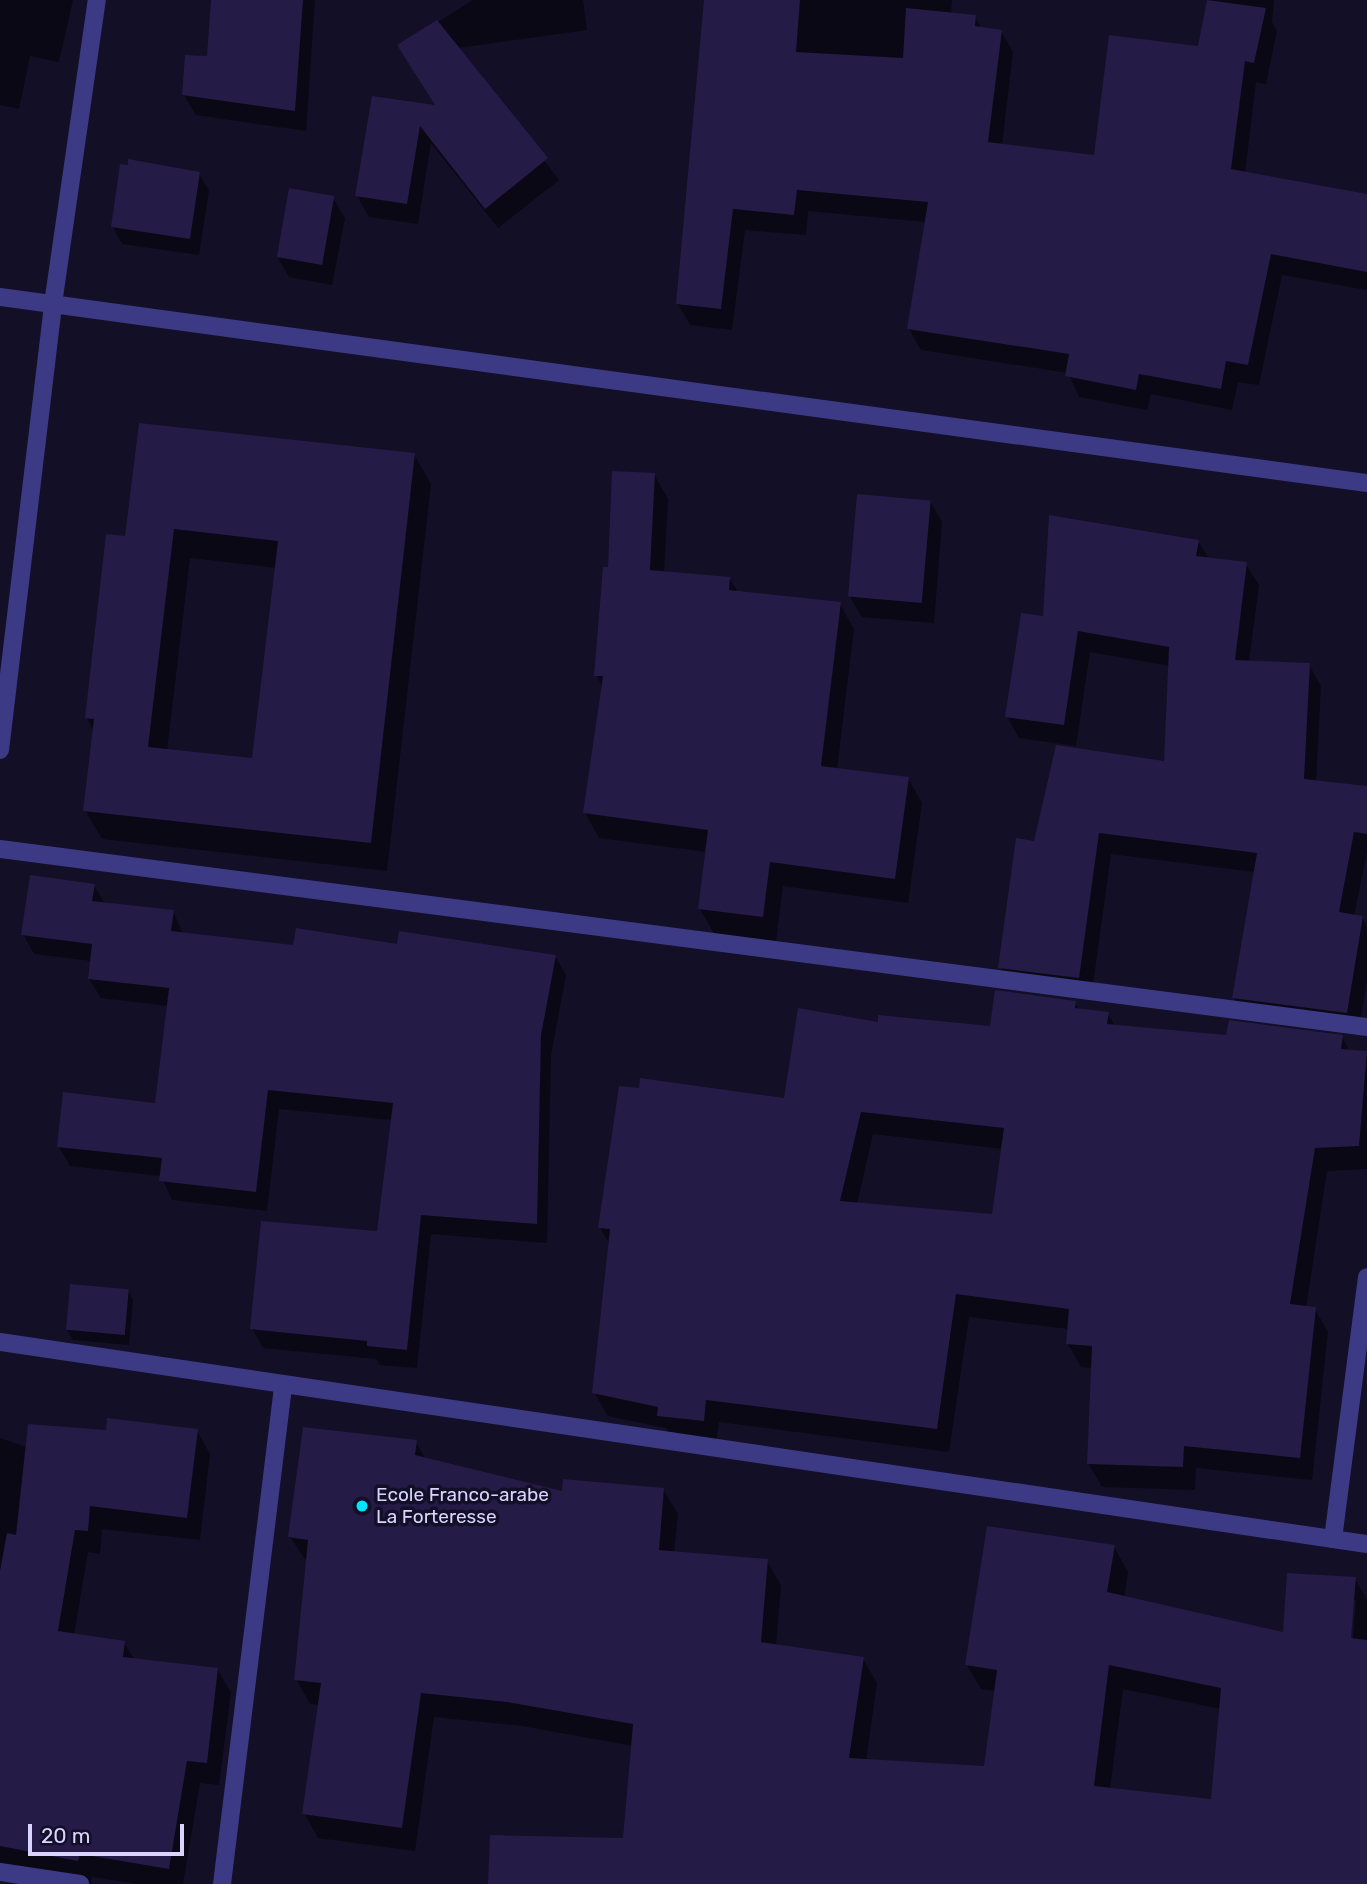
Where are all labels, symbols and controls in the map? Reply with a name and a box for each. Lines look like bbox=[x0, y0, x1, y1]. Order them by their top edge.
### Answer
place label: Ecole Franco-arabe La Forteresse bbox=[376, 1484, 549, 1528]
marker: Ecole Franco-arabe La Forteresse bbox=[354, 1498, 370, 1514]
scale bar bbox=[32, 1811, 187, 1855]
text: 20 m bbox=[41, 1823, 90, 1848]

